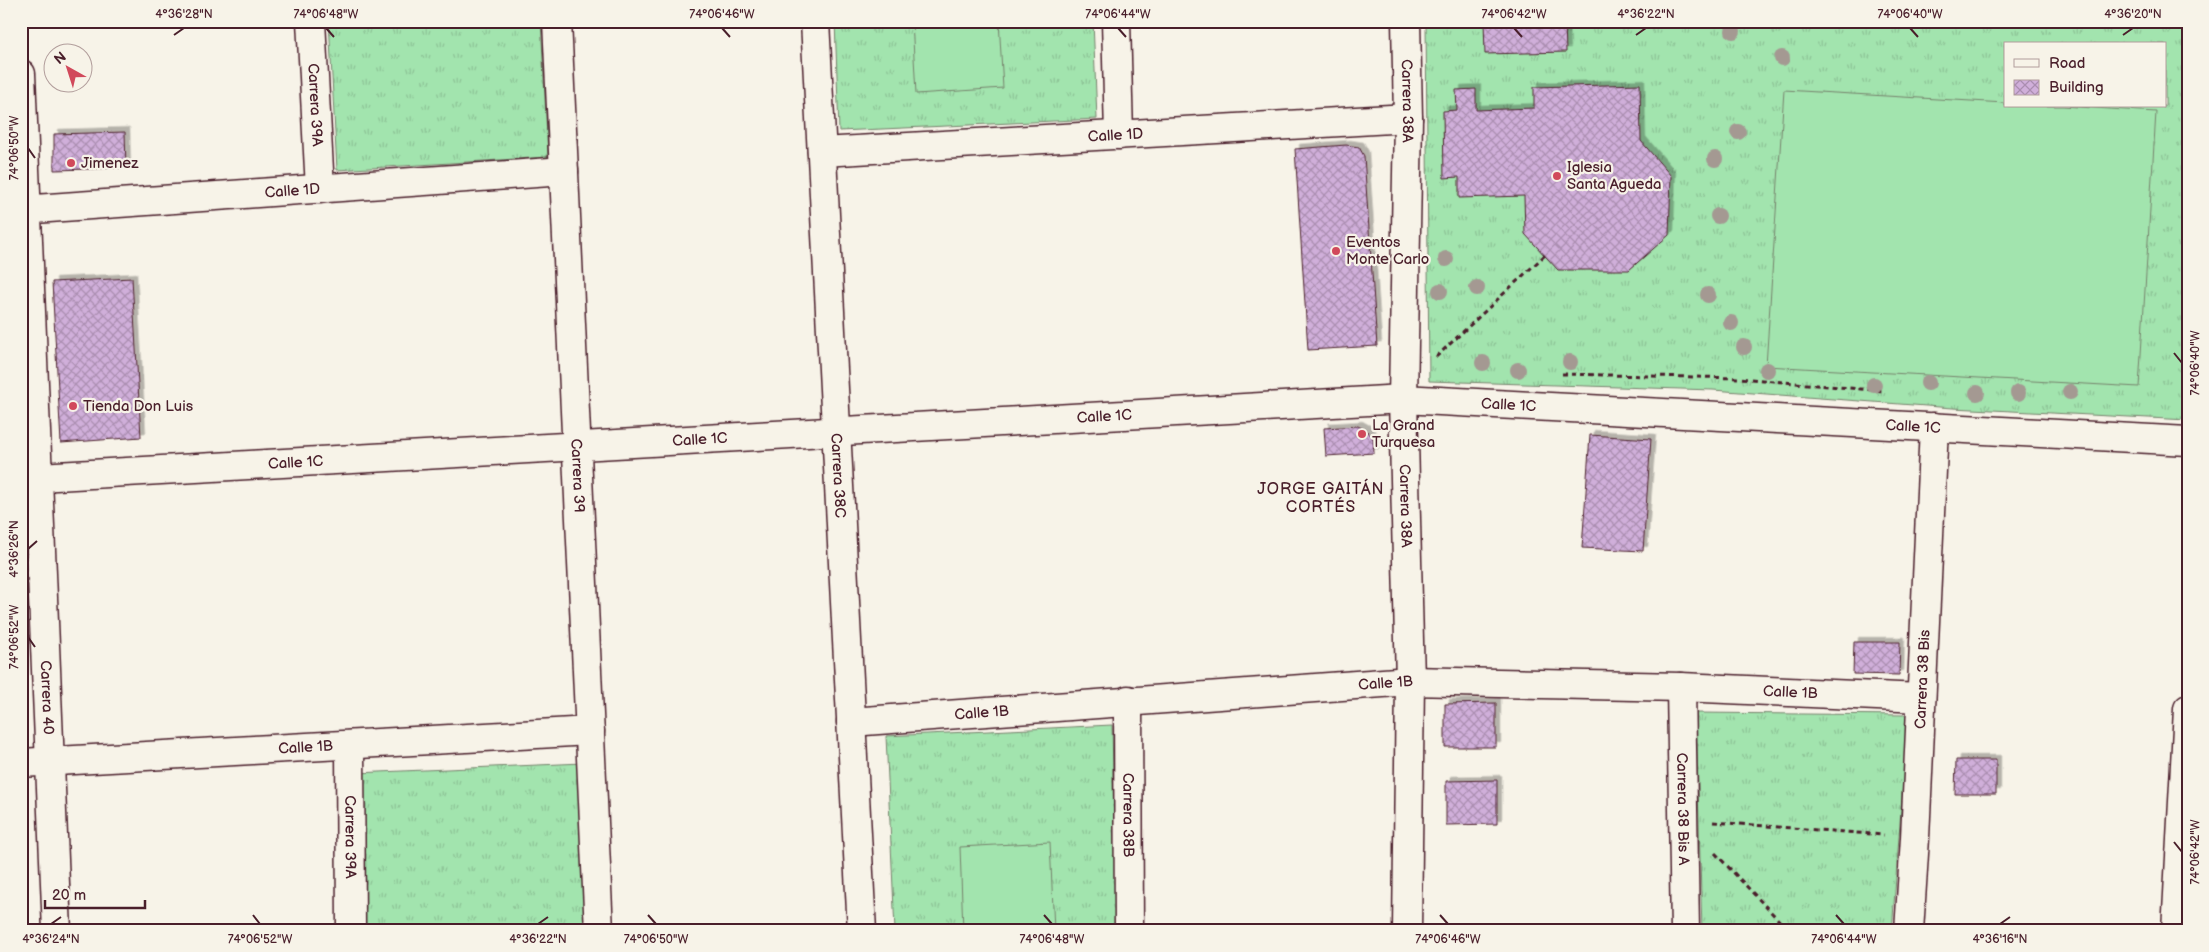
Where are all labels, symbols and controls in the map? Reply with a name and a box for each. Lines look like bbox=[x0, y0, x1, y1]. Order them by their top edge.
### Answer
text: 4°36'28"N bbox=[155, 7, 213, 22]
text: 74°06'48"W bbox=[293, 7, 359, 22]
text: 74°06'46"W bbox=[689, 7, 755, 22]
text: 74°06'44"W bbox=[1085, 7, 1151, 22]
text: 74°06'42"W bbox=[1481, 7, 1547, 22]
text: 4°36'22"N bbox=[1617, 7, 1675, 22]
text: 74°06'40"W bbox=[1877, 7, 1943, 22]
text: 4°36'20"N bbox=[2104, 7, 2162, 22]
north arrow bbox=[42, 42, 92, 92]
legend bbox=[2004, 42, 2166, 108]
text: N bbox=[51, 48, 70, 68]
text: Road bbox=[2049, 54, 2085, 73]
street label: Carrera 38A bbox=[1397, 59, 1417, 144]
street label: Carrera 39A bbox=[303, 63, 327, 148]
text: Building bbox=[2049, 78, 2104, 97]
text: 74°06'50"W bbox=[7, 116, 22, 180]
street label: Calle 1D bbox=[1087, 124, 1144, 147]
place label: Jimenez bbox=[81, 154, 139, 173]
marker: Jimenez bbox=[65, 157, 77, 169]
place label: Iglesia Santa Agueda bbox=[1567, 158, 1662, 194]
marker: Iglesia Santa Agueda bbox=[1551, 170, 1563, 182]
street label: Calle 1D bbox=[264, 180, 321, 202]
place label: Eventos Monte Carlo bbox=[1346, 233, 1429, 269]
marker: Eventos Monte Carlo bbox=[1330, 245, 1342, 257]
text: 74°06'40"W bbox=[2188, 330, 2203, 396]
street label: Calle 1C bbox=[1480, 394, 1537, 416]
place label: Tienda Don Luis bbox=[83, 397, 194, 416]
marker: Tienda Don Luis bbox=[67, 400, 79, 412]
street label: Calle 1C bbox=[1076, 405, 1133, 428]
place label: La Grand Turquesa bbox=[1372, 416, 1435, 452]
street label: Calle 1C bbox=[1885, 416, 1941, 438]
marker: La Grand Turquesa bbox=[1356, 428, 1368, 440]
street label: Calle 1C bbox=[672, 429, 728, 451]
street label: Carrera 38C bbox=[826, 433, 850, 519]
street label: Carrera 39 bbox=[566, 438, 589, 513]
street label: Calle 1C bbox=[267, 452, 324, 474]
street label: Carrera 38A bbox=[1395, 464, 1416, 549]
district label: JORGE GAITÁN CORTÉS bbox=[1257, 478, 1385, 517]
text: 4°36'26"N bbox=[7, 520, 22, 578]
text: 74°06'52"W bbox=[7, 605, 22, 669]
street label: Carrera 38 Bis bbox=[1911, 629, 1935, 730]
street label: Carrera 40 bbox=[36, 660, 58, 735]
street label: Calle 1B bbox=[1358, 672, 1414, 695]
street label: Calle 1B bbox=[1762, 682, 1818, 703]
street label: Calle 1B bbox=[954, 701, 1010, 724]
street label: Calle 1B bbox=[278, 736, 333, 759]
street label: Carrera 38 Bis A bbox=[1672, 752, 1693, 866]
street label: Carrera 38B bbox=[1118, 773, 1138, 857]
street label: Carrera 39A bbox=[340, 795, 360, 880]
text: 74°06'42"W bbox=[2188, 819, 2203, 885]
scale bar bbox=[45, 877, 145, 909]
text: 20 m bbox=[52, 886, 86, 905]
text: 4°36'24"N bbox=[22, 932, 80, 947]
text: 74°06'52"W bbox=[228, 932, 292, 947]
text: 4°36'22"N bbox=[509, 932, 567, 947]
text: 74°06'50"W bbox=[624, 932, 688, 947]
text: 74°06'48"W bbox=[1019, 932, 1085, 947]
text: 74°06'46"W bbox=[1415, 932, 1481, 947]
text: 74°06'44"W bbox=[1811, 932, 1877, 947]
text: 4°36'16"N bbox=[1972, 932, 2028, 947]

